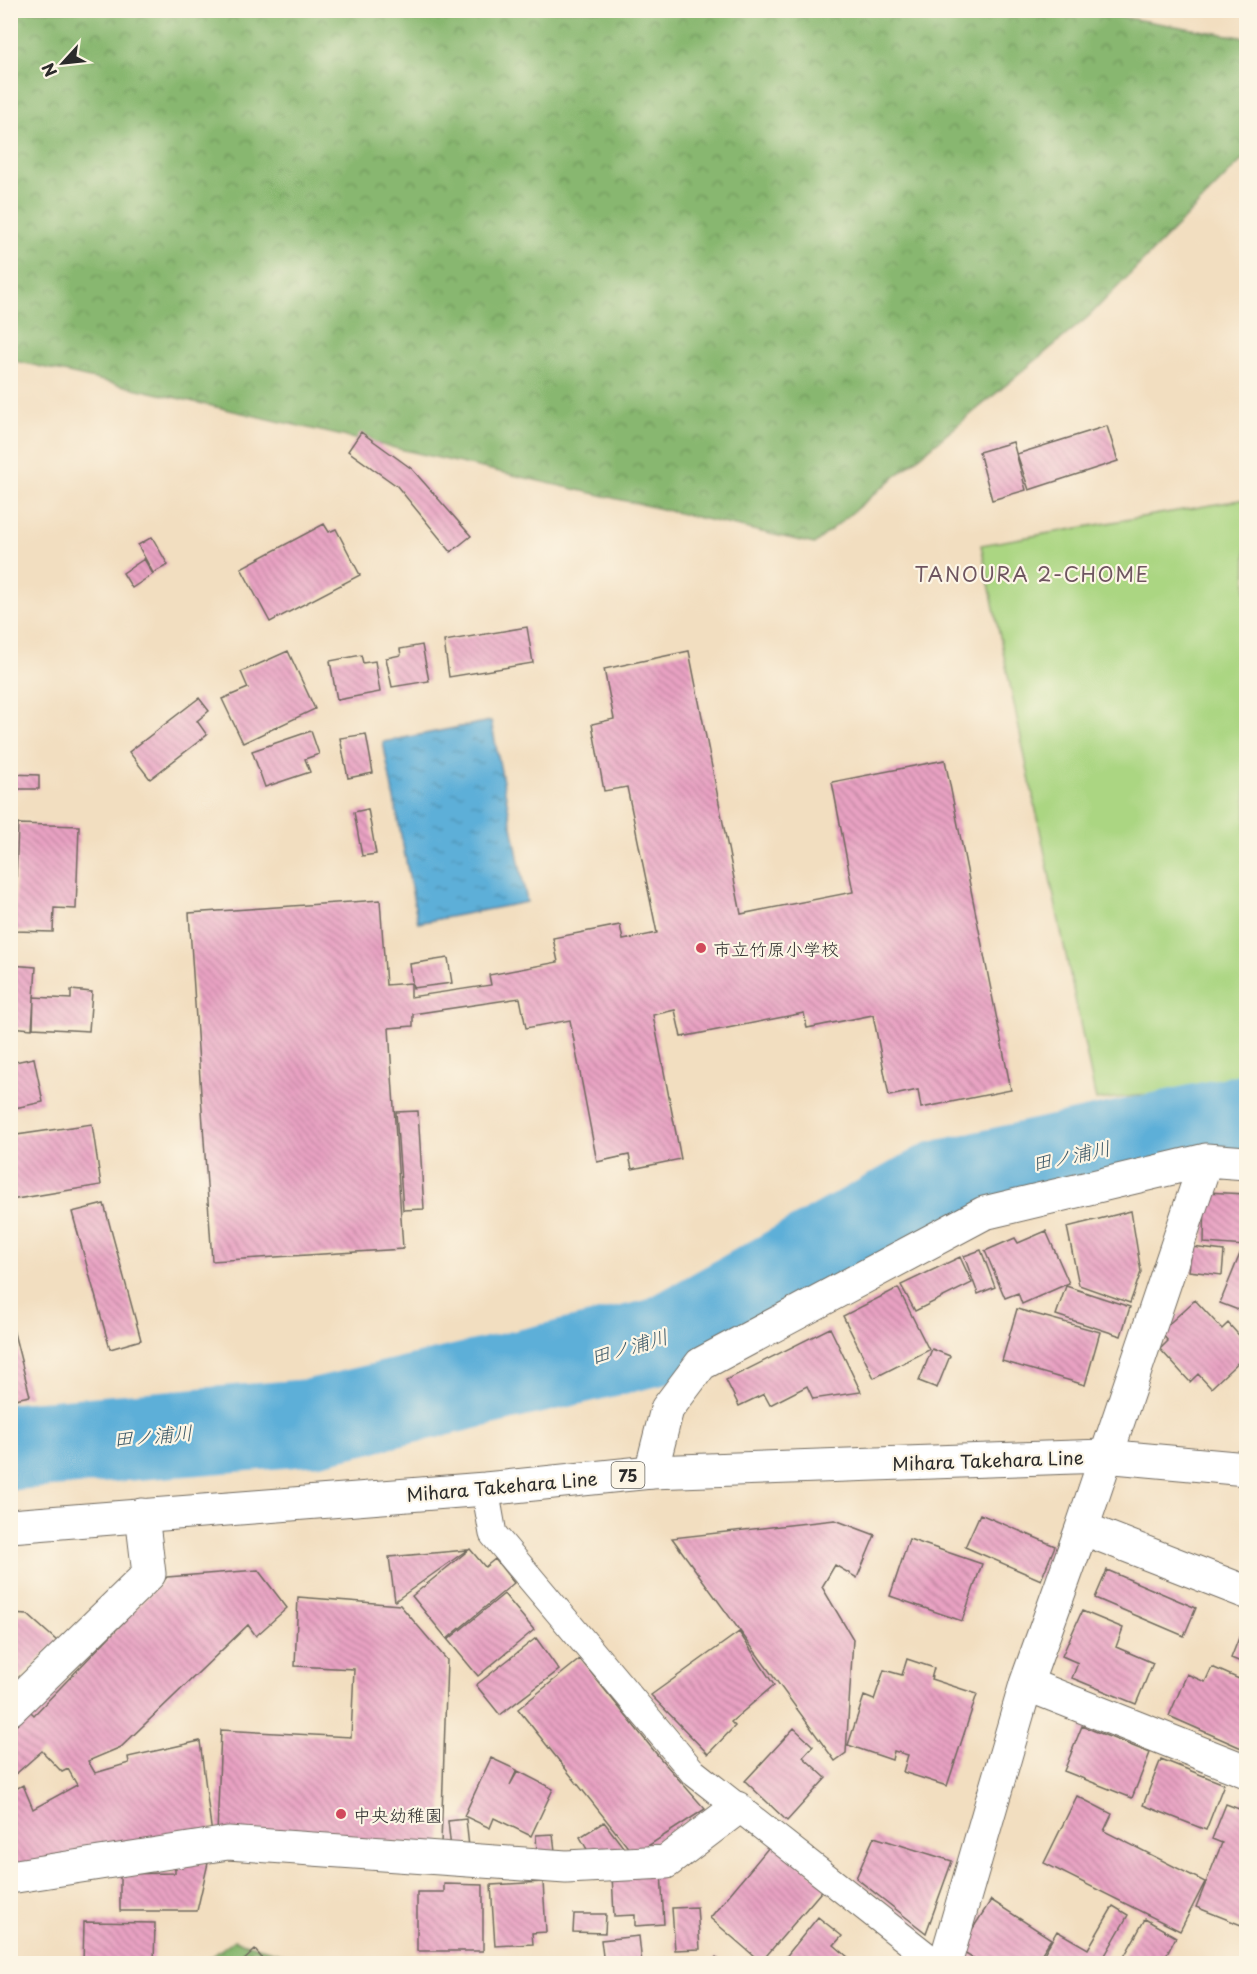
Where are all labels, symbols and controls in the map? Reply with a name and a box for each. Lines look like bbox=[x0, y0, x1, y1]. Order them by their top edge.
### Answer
north arrow bbox=[33, 33, 93, 93]
text: N bbox=[35, 59, 62, 81]
district label: TANOURA 2-CHOME bbox=[914, 559, 1150, 589]
place label: 市立竹原小学校 bbox=[713, 935, 839, 962]
marker: 市立竹原小学校 bbox=[694, 941, 708, 955]
water label: 田ノ浦川 bbox=[1029, 1132, 1113, 1178]
water label: 田ノ浦川 bbox=[586, 1321, 672, 1371]
water label: 田ノ浦川 bbox=[112, 1417, 194, 1453]
street label: Mihara Takehara Line bbox=[892, 1443, 1084, 1477]
road number: 75 bbox=[612, 1462, 644, 1488]
street label: Mihara Takehara Line bbox=[405, 1464, 599, 1508]
place label: 中央幼稚園 bbox=[353, 1801, 443, 1828]
marker: 中央幼稚園 bbox=[334, 1807, 348, 1821]

